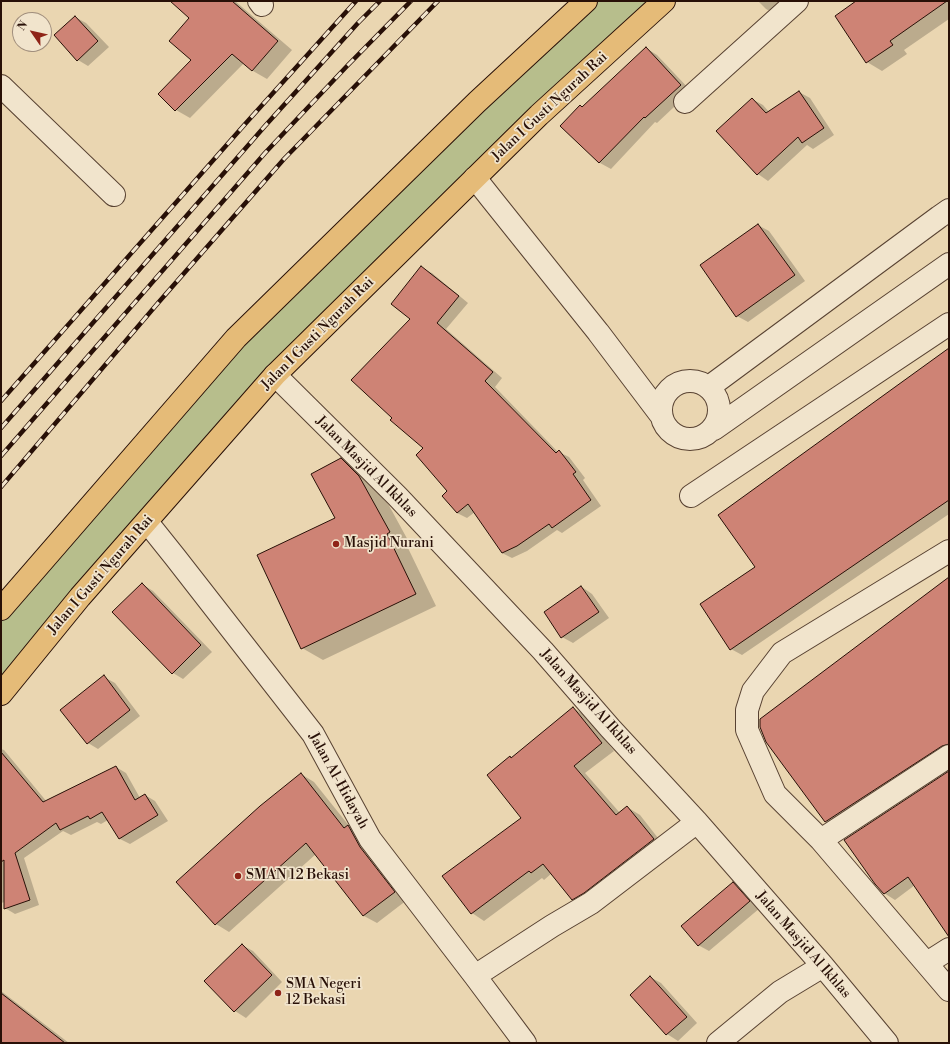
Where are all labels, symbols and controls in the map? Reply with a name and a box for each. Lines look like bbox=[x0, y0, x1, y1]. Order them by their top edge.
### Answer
north arrow bbox=[12, 12, 52, 52]
text: N bbox=[15, 18, 31, 33]
street label: Jalan I Gusti Ngurah Rai bbox=[489, 49, 611, 165]
street label: Jalan I Gusti Ngurah Rai bbox=[258, 274, 378, 394]
street label: Jalan Masjid Al Ikhlas bbox=[312, 413, 420, 521]
street label: Jalan I Gusti Ngurah Rai bbox=[45, 512, 157, 638]
place label: Masjid Nurani bbox=[344, 536, 434, 552]
marker: Masjid Nurani bbox=[331, 539, 341, 549]
street label: Jalan Masjid Al Ikhlas bbox=[536, 646, 640, 758]
street label: Jalan Al-Hidayah bbox=[305, 730, 371, 832]
place label: SMAN 12 Bekasi bbox=[246, 868, 349, 884]
marker: SMAN 12 Bekasi bbox=[233, 871, 243, 881]
street label: Jalan Masjid Al Ikhlas bbox=[752, 888, 854, 1002]
place label: SMA Negeri 12 Bekasi bbox=[286, 977, 361, 1010]
marker: SMA Negeri 12 Bekasi bbox=[273, 988, 283, 998]

